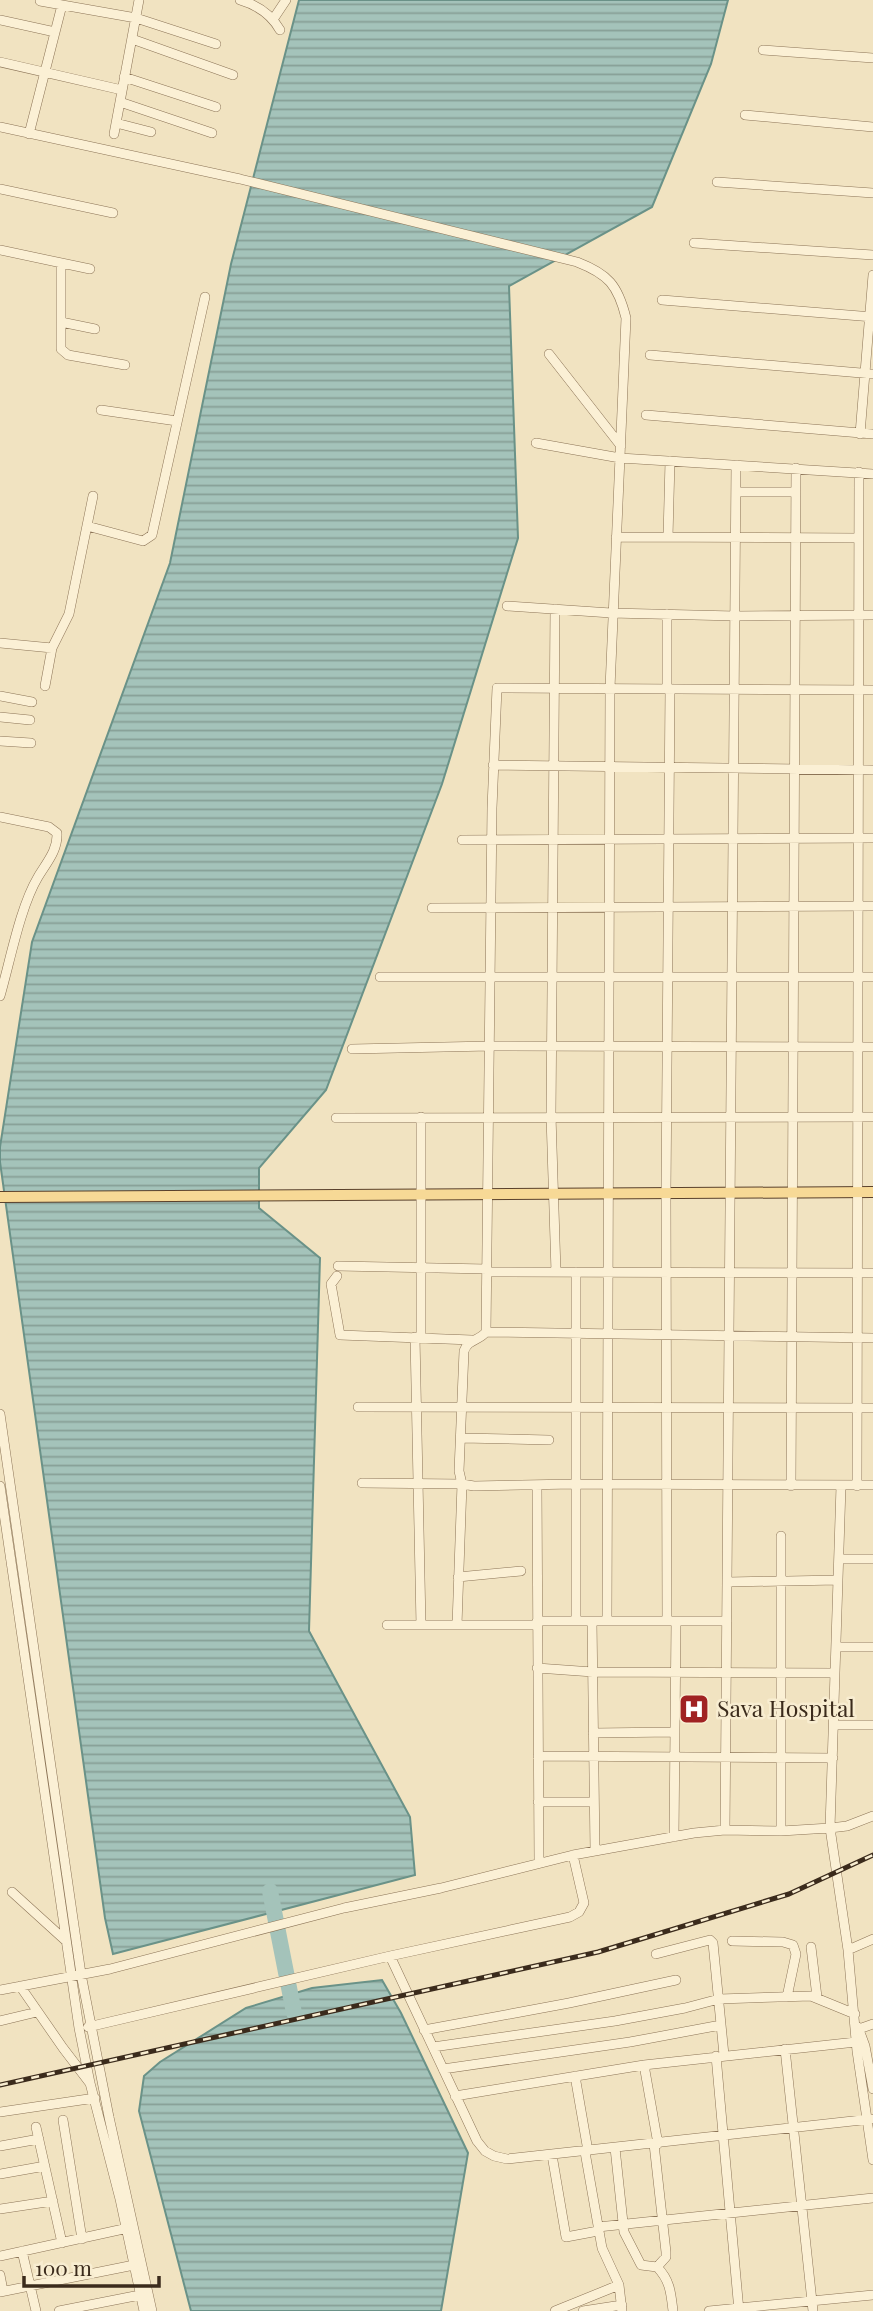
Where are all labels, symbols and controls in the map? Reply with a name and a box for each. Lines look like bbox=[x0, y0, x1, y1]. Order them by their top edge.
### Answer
hospital icon: Sava Hospital bbox=[677, 1692, 711, 1726]
place label: Sava Hospital bbox=[717, 1692, 855, 1723]
scale bar bbox=[24, 2244, 159, 2288]
text: 100 m bbox=[35, 2253, 92, 2281]

